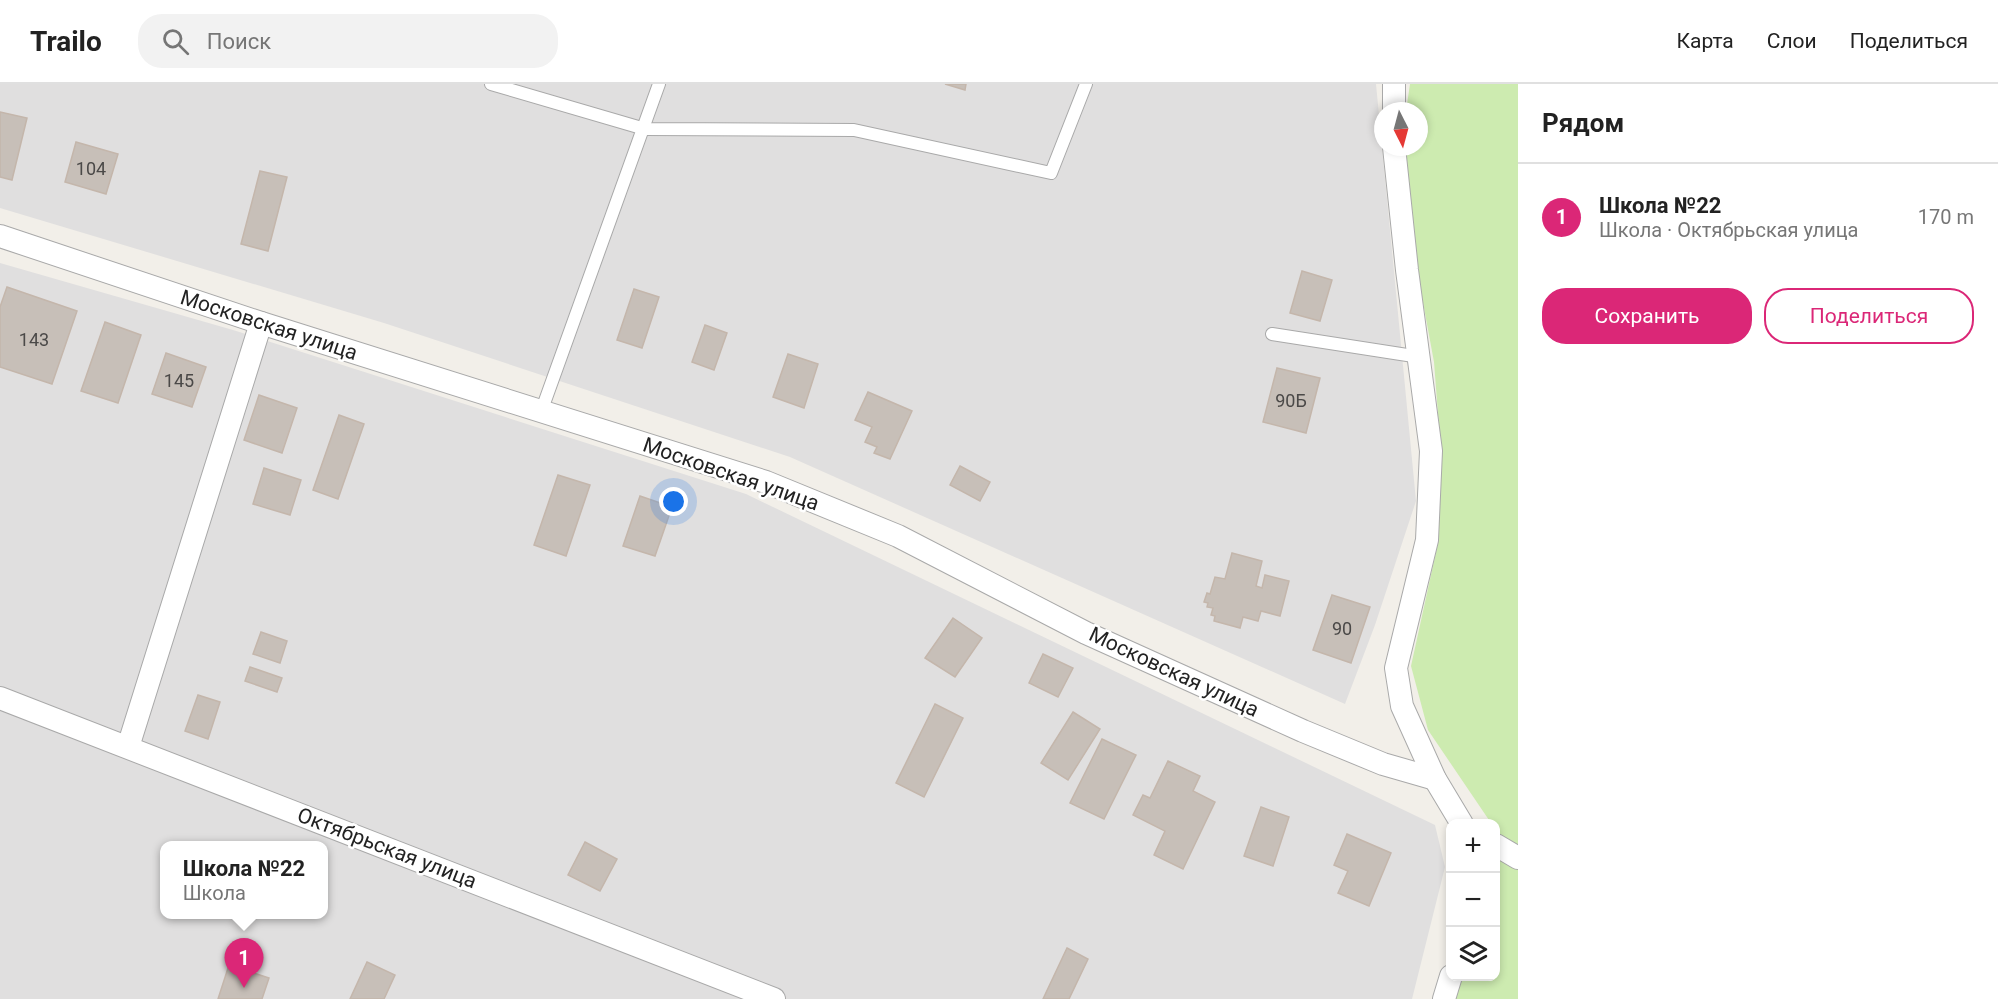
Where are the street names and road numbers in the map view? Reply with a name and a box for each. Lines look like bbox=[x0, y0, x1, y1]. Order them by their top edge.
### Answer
street label: Московская улица bbox=[178, 285, 360, 365]
street label: Московская улица bbox=[640, 433, 822, 515]
street label: Московская улица bbox=[1085, 622, 1263, 722]
street label: Октябрьская улица bbox=[294, 803, 480, 893]

